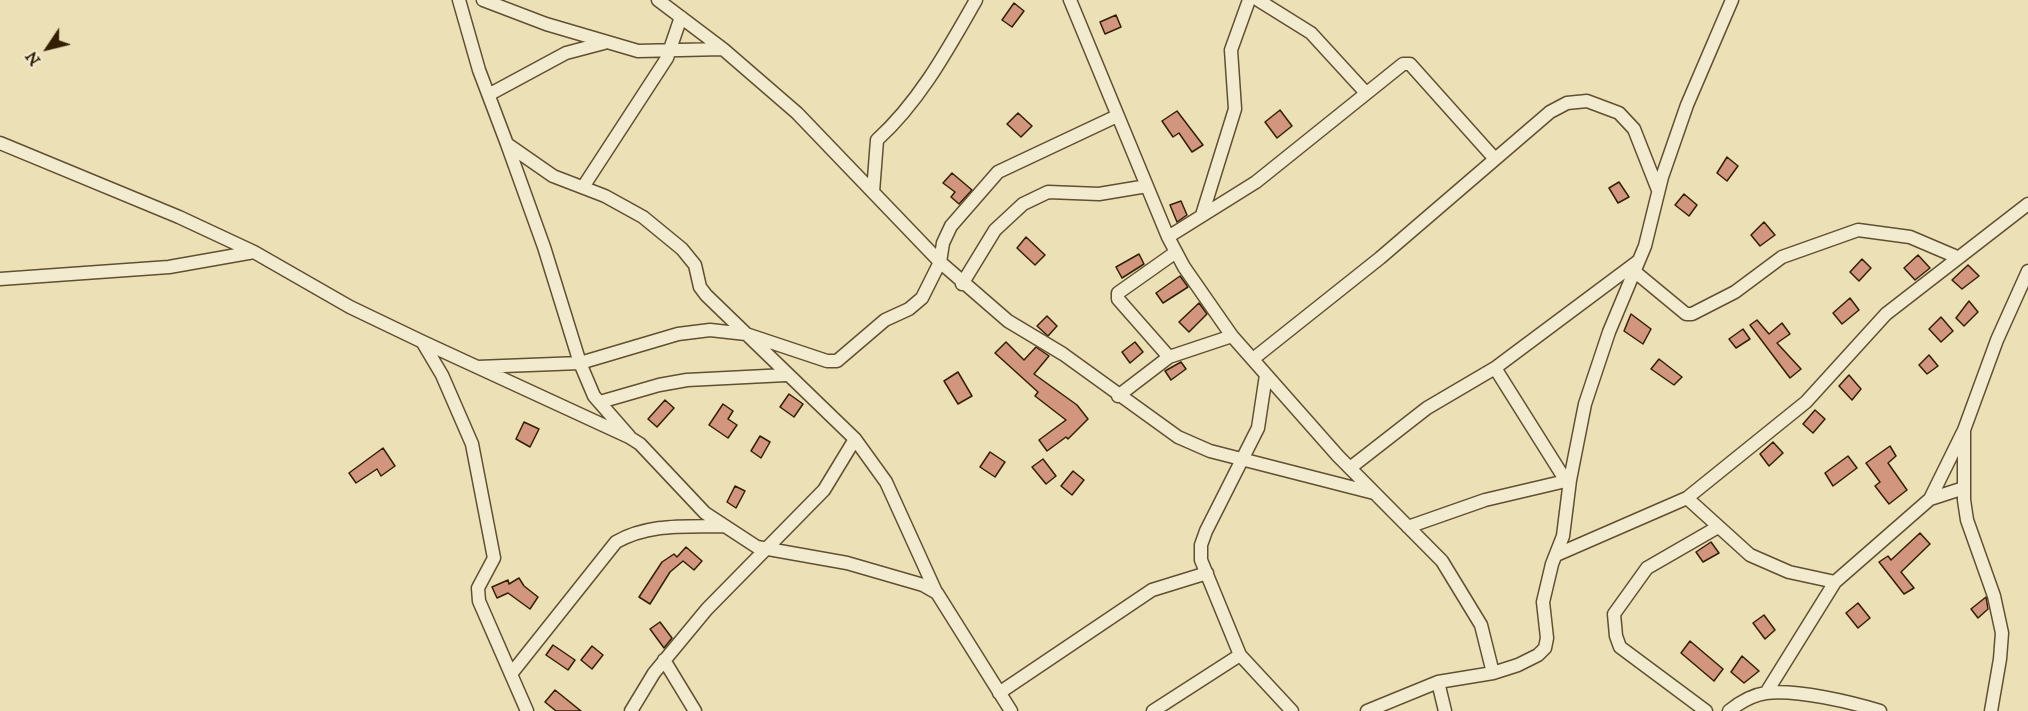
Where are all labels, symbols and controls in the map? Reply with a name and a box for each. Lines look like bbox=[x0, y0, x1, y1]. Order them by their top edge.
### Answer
north arrow bbox=[18, 18, 78, 78]
text: N bbox=[21, 47, 45, 69]

